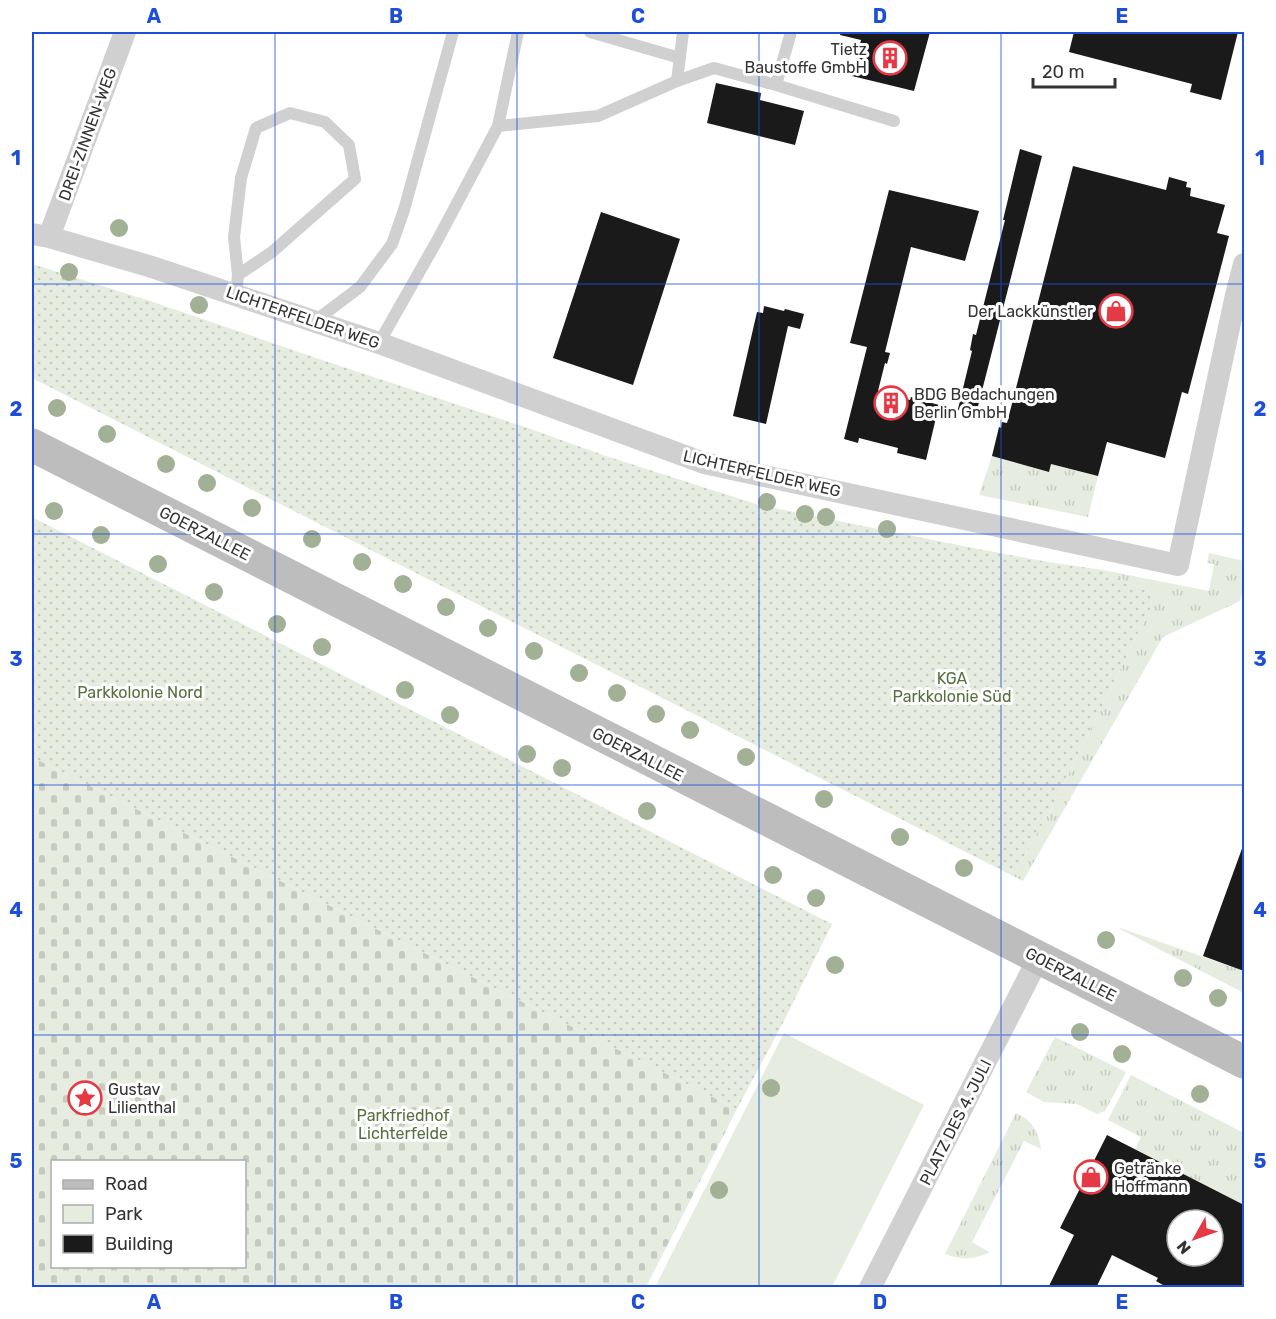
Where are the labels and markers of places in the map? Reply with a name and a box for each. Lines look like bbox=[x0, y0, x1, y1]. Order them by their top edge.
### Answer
place label: Tietz Baustoffe GmbH bbox=[745, 40, 867, 77]
building icon: Tietz Baustoffe GmbH bbox=[872, 40, 908, 76]
shop icon: Der Lackkünstler bbox=[1098, 293, 1134, 329]
place label: Der Lackkünstler bbox=[968, 302, 1093, 321]
building icon: BDG Bedachungen Berlin GmbH bbox=[873, 385, 909, 421]
place label: BDG Bedachungen Berlin GmbH bbox=[914, 385, 1055, 422]
place icon: Gustav Lilienthal bbox=[67, 1080, 103, 1116]
place label: Gustav Lilienthal bbox=[108, 1080, 176, 1117]
shop icon: Getränke Hoffmann bbox=[1073, 1159, 1109, 1195]
place label: Getränke Hoffmann bbox=[1114, 1159, 1188, 1196]

